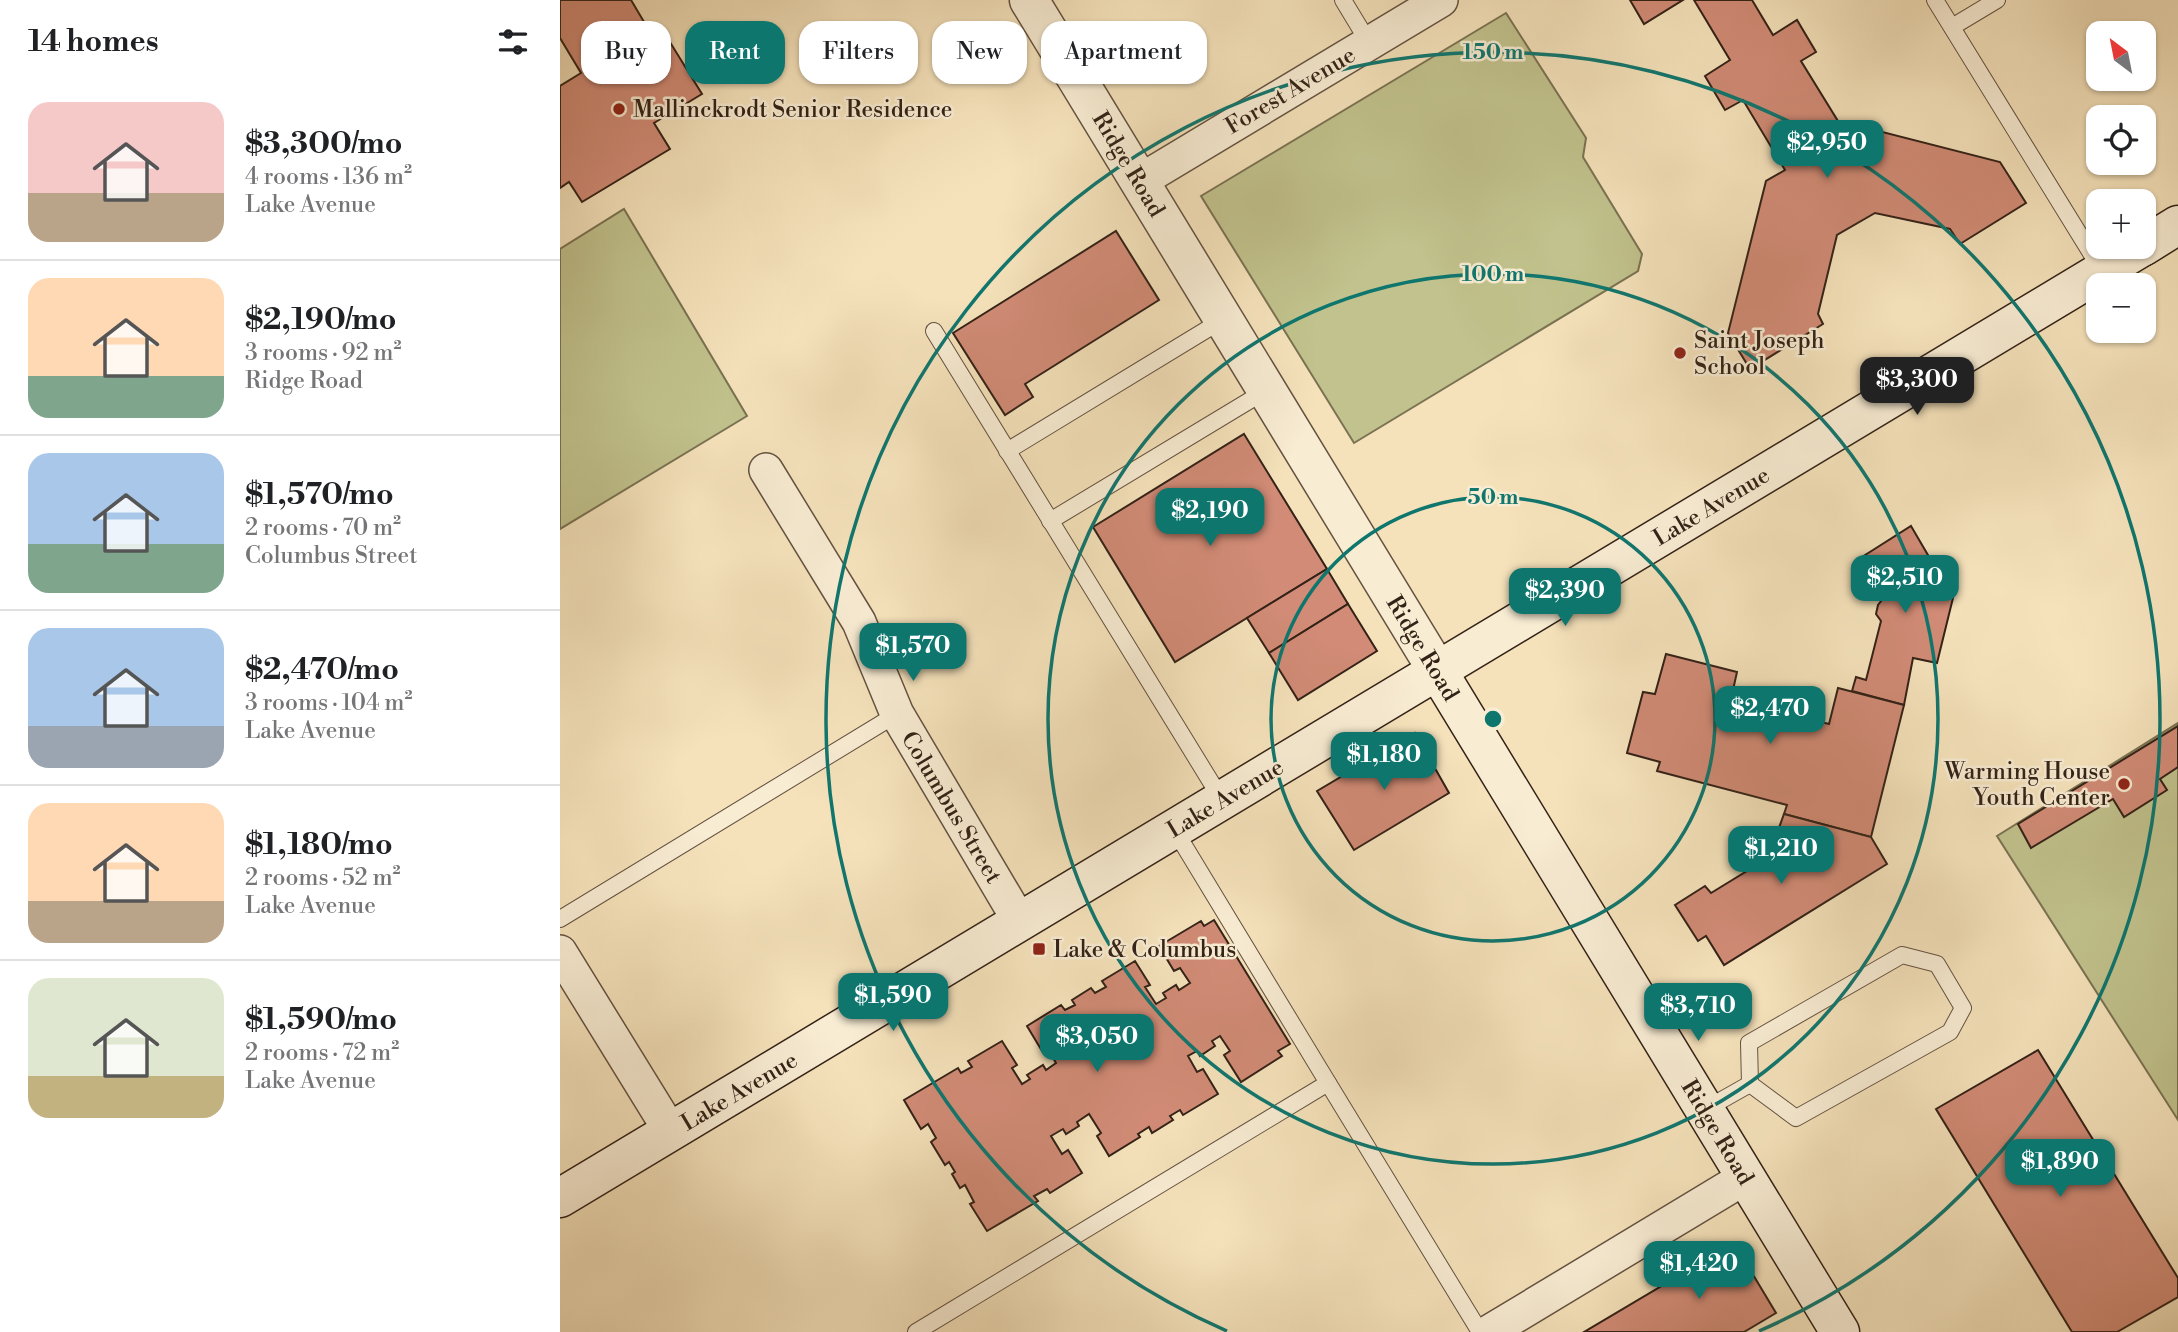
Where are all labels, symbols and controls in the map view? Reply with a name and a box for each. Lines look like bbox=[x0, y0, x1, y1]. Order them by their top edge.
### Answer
chip: Buy bbox=[581, 21, 671, 84]
chip: Rent bbox=[685, 21, 785, 84]
chip: Filters bbox=[799, 21, 918, 84]
chip: New bbox=[932, 21, 1027, 84]
chip: Apartment bbox=[1041, 21, 1207, 84]
north arrow bbox=[2086, 21, 2156, 91]
map controls bbox=[2086, 21, 2156, 343]
text: 14 homes bbox=[28, 23, 159, 61]
icon: filters bbox=[494, 23, 532, 61]
text: 150 m bbox=[1463, 40, 1523, 66]
street label: Forest Avenue bbox=[1220, 41, 1361, 141]
place label: Mallinckrodt Senior Residence bbox=[633, 96, 952, 124]
marker: Mallinckrodt Senior Residence bbox=[611, 101, 627, 117]
button: locate bbox=[2086, 105, 2156, 175]
street label: Ridge Road bbox=[1086, 107, 1170, 222]
pin: $2,950 bbox=[1770, 120, 1884, 180]
text: $3,300/mo bbox=[245, 125, 402, 163]
text: $2,950 bbox=[1787, 129, 1867, 157]
icon: home bbox=[84, 130, 168, 214]
text: 4 rooms · 136 m² bbox=[245, 163, 412, 191]
button: + bbox=[2086, 189, 2156, 259]
text: Lake Avenue bbox=[245, 191, 376, 219]
text: 100 m bbox=[1462, 262, 1524, 288]
button: − bbox=[2086, 273, 2156, 343]
text: $2,190/mo bbox=[245, 301, 396, 339]
icon: home bbox=[84, 306, 168, 390]
place label: Saint Joseph School bbox=[1694, 327, 1825, 381]
text: 3 rooms · 92 m² bbox=[245, 339, 401, 367]
marker: Saint Joseph School bbox=[1672, 345, 1688, 361]
pin: $3,300 bbox=[1860, 358, 1974, 417]
text: $3,300 bbox=[1876, 366, 1958, 394]
text: Ridge Road bbox=[245, 367, 363, 395]
street label: Lake Avenue bbox=[1648, 461, 1775, 553]
text: $1,570/mo bbox=[245, 476, 394, 514]
icon: home bbox=[84, 481, 168, 565]
text: 50 m bbox=[1468, 485, 1518, 511]
pin: $2,190 bbox=[1153, 489, 1267, 548]
text: $2,190 bbox=[1171, 497, 1249, 525]
text: 2 rooms · 70 m² bbox=[245, 514, 401, 542]
text: Columbus Street bbox=[245, 542, 417, 570]
pin: $2,510 bbox=[1848, 556, 1962, 615]
text: $2,510 bbox=[1867, 564, 1943, 592]
pin: $2,390 bbox=[1508, 568, 1622, 628]
text: $2,390 bbox=[1525, 577, 1605, 605]
street label: Ridge Road bbox=[1380, 591, 1464, 706]
pin: $1,570 bbox=[856, 624, 970, 683]
text: $1,570 bbox=[875, 632, 951, 660]
text: $2,470/mo bbox=[245, 651, 399, 689]
icon: home bbox=[84, 656, 168, 740]
pin: $2,470 bbox=[1713, 686, 1827, 746]
text: 3 rooms · 104 m² bbox=[245, 689, 413, 717]
text: $2,470 bbox=[1730, 695, 1810, 723]
centre of rings bbox=[1481, 707, 1505, 731]
text: Lake Avenue bbox=[245, 717, 376, 745]
street label: Columbus Street bbox=[895, 726, 1008, 889]
pin: $1,180 bbox=[1327, 732, 1441, 792]
text: $1,180 bbox=[1347, 741, 1421, 769]
street label: Lake Avenue bbox=[1162, 753, 1289, 845]
place label: Warming House Youth Center bbox=[1943, 758, 2110, 812]
marker: Warming House Youth Center bbox=[2116, 776, 2132, 792]
text: $1,180/mo bbox=[245, 826, 393, 864]
pin: $1,210 bbox=[1724, 826, 1838, 886]
icon: home bbox=[84, 831, 168, 915]
text: $1,210 bbox=[1744, 835, 1818, 863]
text: 2 rooms · 52 m² bbox=[245, 864, 401, 892]
text: Lake Avenue bbox=[245, 892, 376, 920]
place label: Lake & Columbus bbox=[1053, 936, 1236, 964]
marker: Lake & Columbus bbox=[1031, 941, 1047, 957]
pin: $1,590 bbox=[836, 974, 950, 1033]
text: $1,590 bbox=[854, 982, 932, 1010]
pin: $3,710 bbox=[1641, 984, 1755, 1043]
text: $3,710 bbox=[1660, 992, 1736, 1020]
text: $1,590/mo bbox=[245, 1001, 397, 1039]
icon: home bbox=[84, 1006, 168, 1090]
pin: $3,050 bbox=[1040, 1014, 1154, 1074]
text: $3,050 bbox=[1056, 1023, 1138, 1051]
text: 2 rooms · 72 m² bbox=[245, 1039, 399, 1067]
street label: Lake Avenue bbox=[676, 1046, 803, 1138]
text: Lake Avenue bbox=[245, 1067, 376, 1095]
street label: Ridge Road bbox=[1675, 1075, 1759, 1190]
pin: $1,890 bbox=[2003, 1140, 2117, 1199]
text: $1,890 bbox=[2021, 1148, 2099, 1176]
pin: $1,420 bbox=[1642, 1242, 1756, 1301]
text: $1,420 bbox=[1660, 1250, 1738, 1278]

